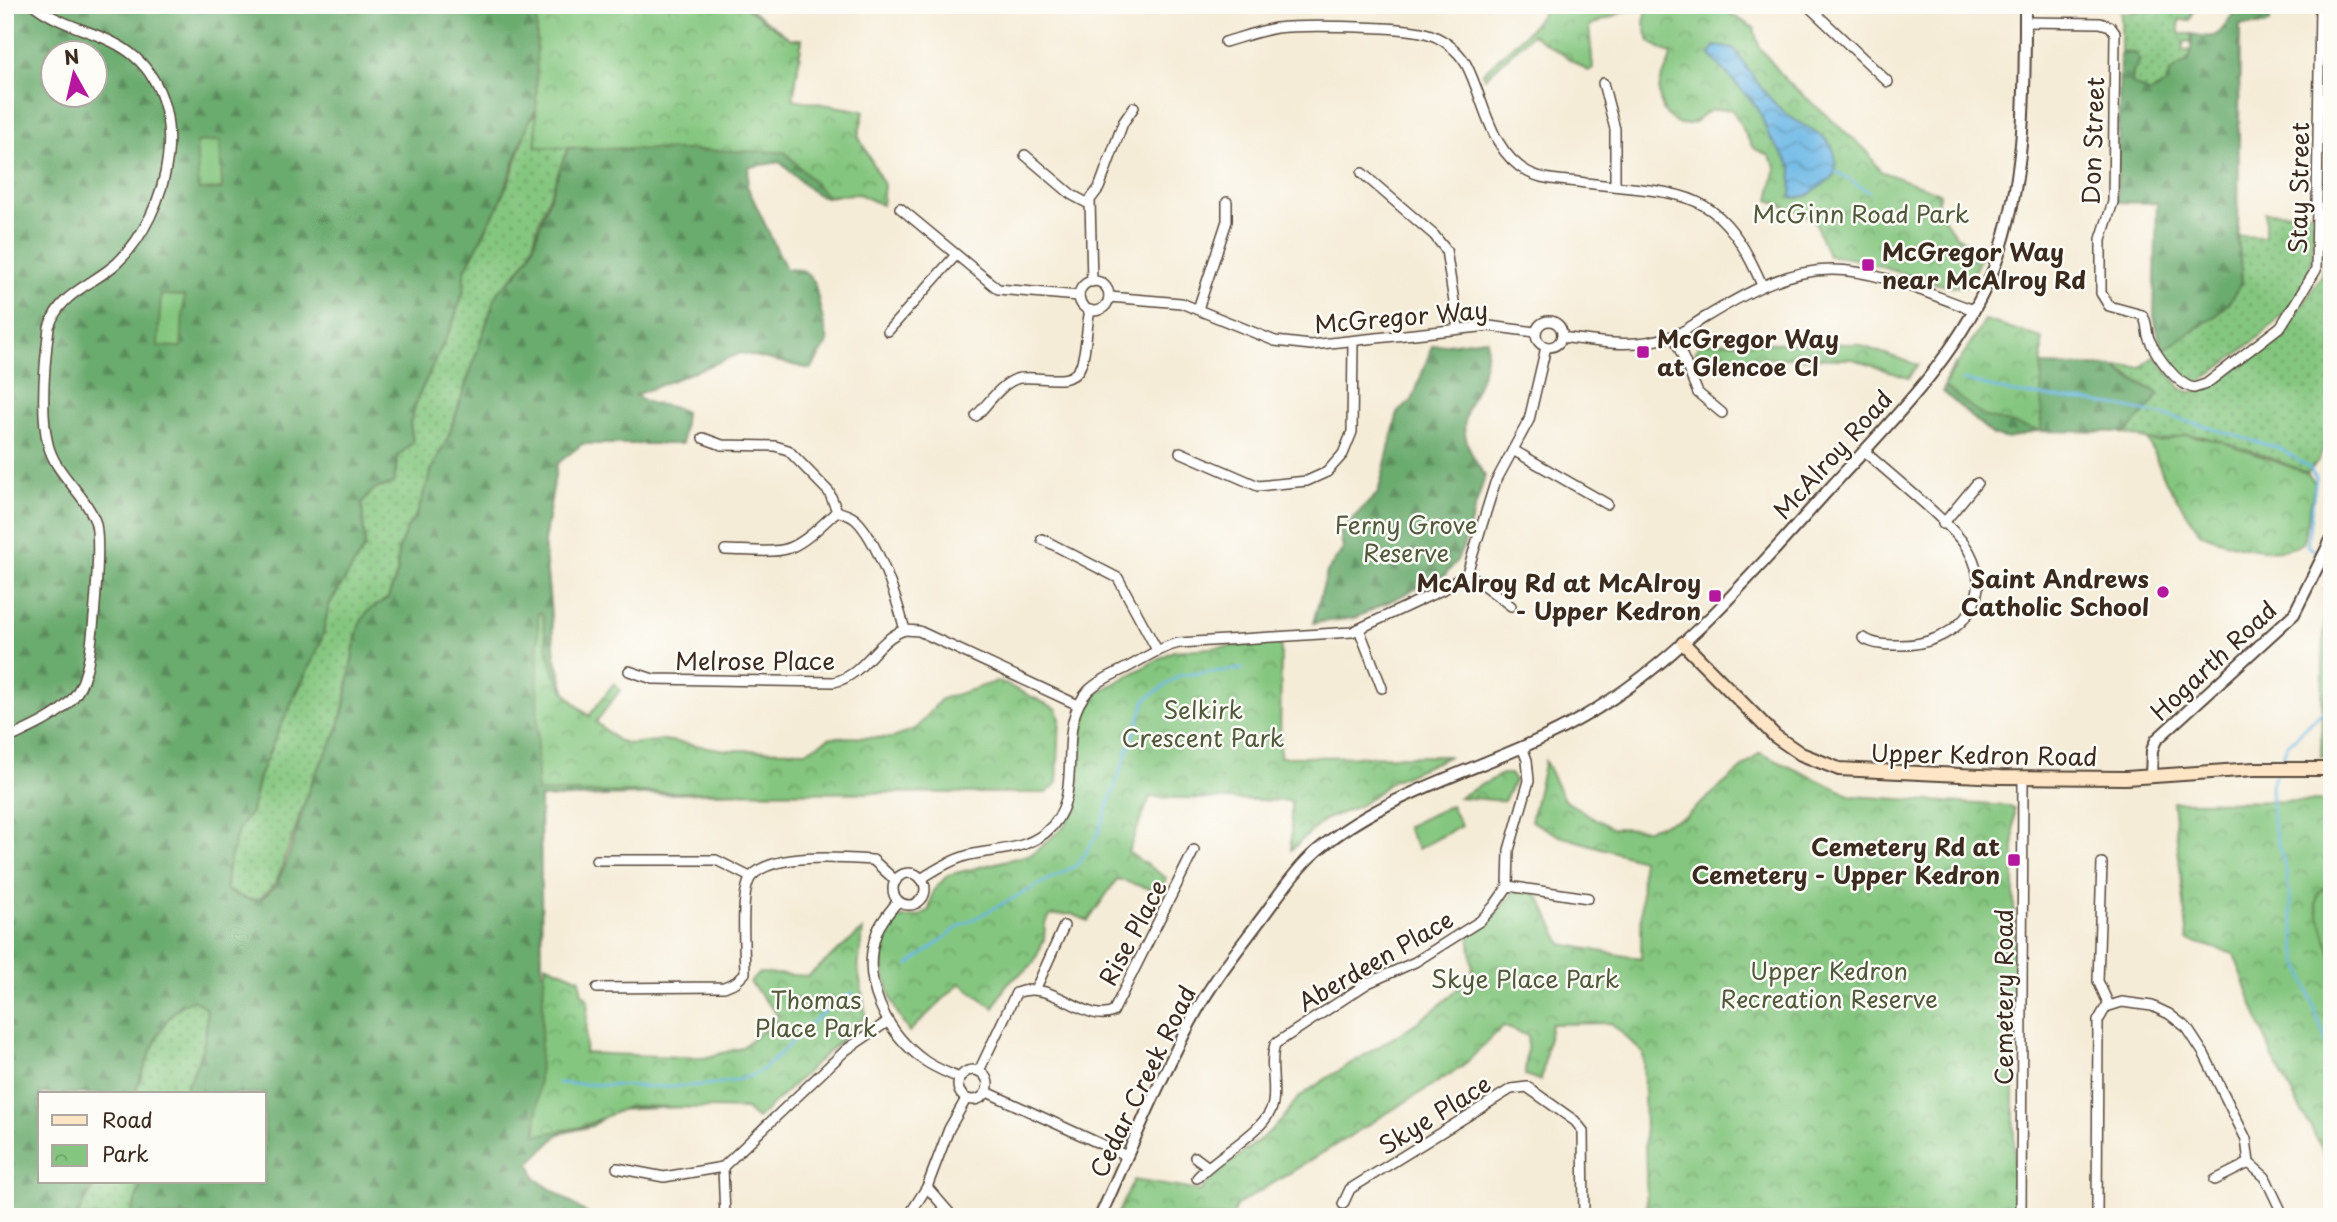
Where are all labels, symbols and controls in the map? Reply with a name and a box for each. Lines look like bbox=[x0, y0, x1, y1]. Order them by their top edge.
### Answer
north arrow bbox=[38, 38, 108, 108]
text: N bbox=[62, 41, 81, 71]
street label: Don Street bbox=[2072, 76, 2112, 206]
street label: Stay Street bbox=[2279, 121, 2317, 254]
park label: McGinn Road Park bbox=[1753, 195, 1969, 231]
place label: McGregor Way near McAlroy Rd bbox=[1882, 233, 2086, 297]
marker: McGregor Way near McAlroy Rd bbox=[1860, 257, 1876, 273]
street label: McGregor Way bbox=[1313, 290, 1489, 342]
place label: McGregor Way at Glencoe Cl bbox=[1657, 320, 1839, 384]
marker: McGregor Way at Glencoe Cl bbox=[1635, 344, 1651, 360]
street label: McAlroy Road bbox=[1764, 381, 1900, 527]
park label: Ferny Grove Reserve bbox=[1335, 506, 1477, 570]
place label: Saint Andrews Catholic School bbox=[1961, 560, 2149, 624]
place label: McAlroy Rd at McAlroy - Upper Kedron bbox=[1416, 564, 1701, 628]
marker: Saint Andrews Catholic School bbox=[2155, 584, 2171, 600]
marker: McAlroy Rd at McAlroy - Upper Kedron bbox=[1707, 588, 1723, 604]
street label: Hogarth Road bbox=[2142, 592, 2284, 728]
street label: Melrose Place bbox=[675, 642, 835, 678]
park label: Selkirk Crescent Park bbox=[1122, 691, 1284, 755]
street label: Upper Kedron Road bbox=[1870, 734, 2098, 774]
place label: Cemetery Rd at Cemetery - Upper Kedron bbox=[1691, 828, 2000, 892]
marker: Cemetery Rd at Cemetery - Upper Kedron bbox=[2006, 852, 2022, 868]
street label: Rise Place bbox=[1089, 873, 1175, 991]
street label: Aberdeen Place bbox=[1290, 901, 1460, 1019]
street label: Cemetery Road bbox=[1985, 909, 2021, 1085]
park label: Upper Kedron Recreation Reserve bbox=[1720, 952, 1938, 1016]
park label: Skye Place Park bbox=[1431, 960, 1619, 996]
street label: Cedar Creek Road bbox=[1080, 979, 1204, 1183]
park label: Thomas Place Park bbox=[755, 981, 877, 1045]
street label: Skye Place bbox=[1371, 1065, 1497, 1163]
legend bbox=[38, 1092, 266, 1184]
text: Road bbox=[102, 1103, 153, 1135]
text: Park bbox=[102, 1137, 149, 1169]

